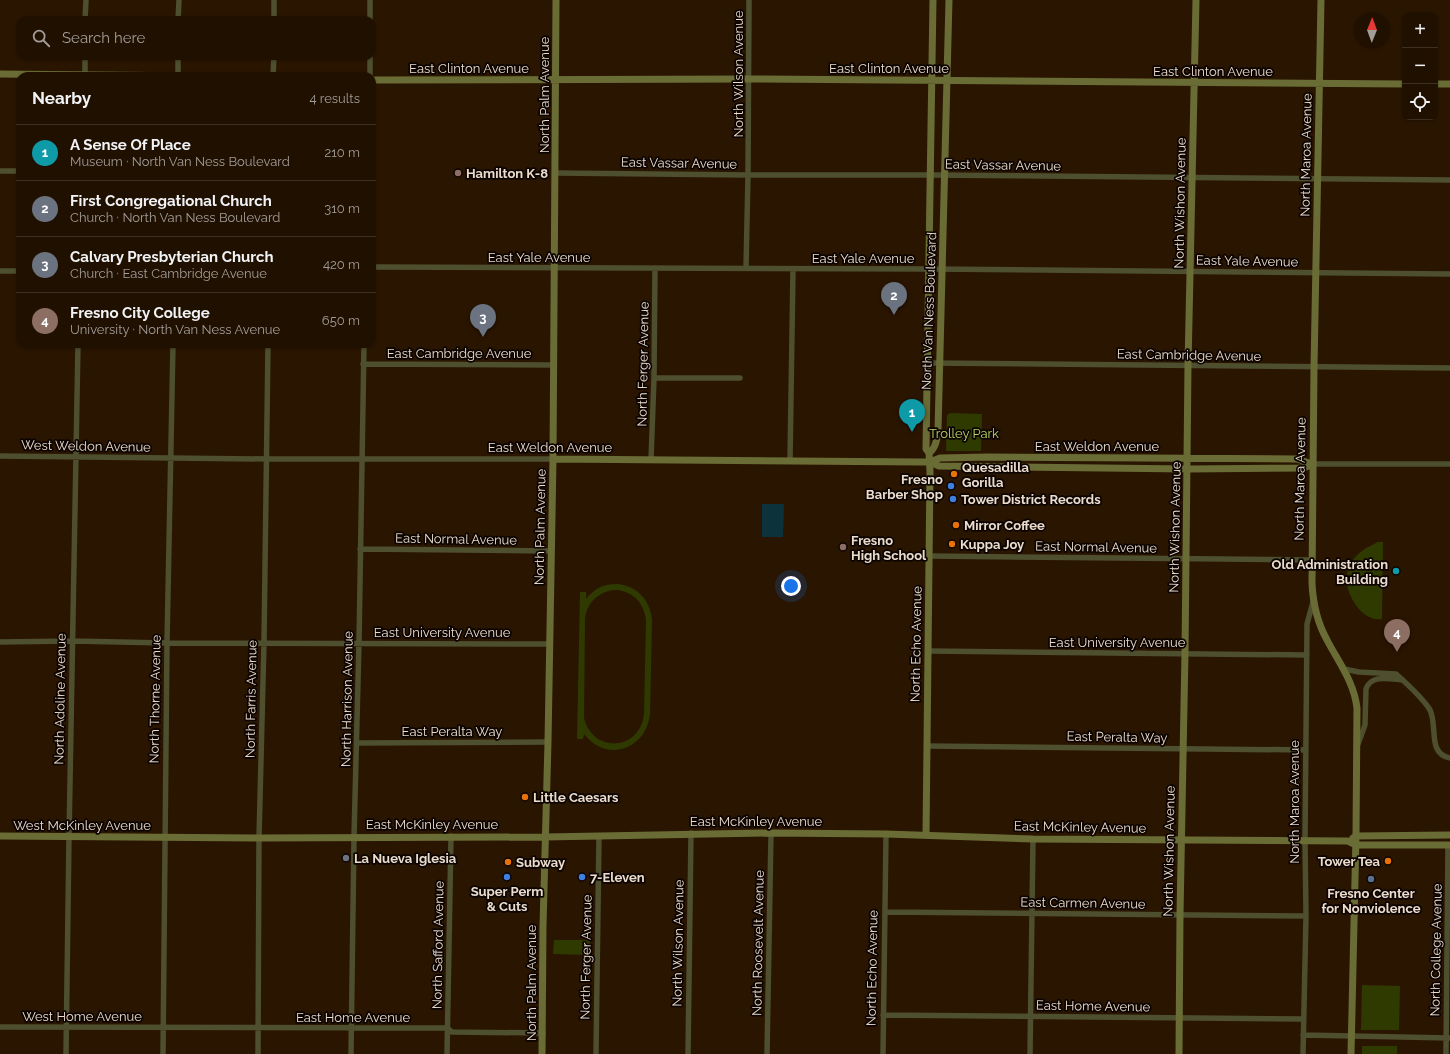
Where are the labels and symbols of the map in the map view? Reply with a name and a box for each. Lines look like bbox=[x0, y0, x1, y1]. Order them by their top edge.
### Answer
street label: North Wilson Avenue bbox=[731, 10, 746, 138]
north arrow bbox=[1354, 12, 1390, 48]
street label: North Palm Avenue bbox=[537, 36, 552, 153]
street label: East Clinton Avenue bbox=[409, 61, 529, 76]
street label: East Clinton Avenue bbox=[829, 61, 949, 76]
street label: East Clinton Avenue bbox=[1153, 64, 1273, 79]
street label: North Maroa Avenue bbox=[1297, 93, 1315, 217]
street label: North Wishon Avenue bbox=[1171, 137, 1189, 269]
street label: East Vassar Avenue bbox=[621, 154, 738, 172]
street label: East Vassar Avenue bbox=[945, 156, 1062, 174]
place label: Hamilton K-8 bbox=[466, 166, 548, 181]
marker: Hamilton K-8 bbox=[453, 168, 463, 178]
street label: North Van Ness Boulevard bbox=[919, 232, 939, 390]
street label: East Yale Avenue bbox=[488, 250, 591, 265]
street label: East Yale Avenue bbox=[812, 251, 915, 266]
street label: East Yale Avenue bbox=[1196, 253, 1299, 269]
pin: 2 bbox=[881, 282, 907, 315]
street label: North Ferger Avenue bbox=[634, 301, 652, 427]
pin: 3 bbox=[470, 304, 496, 337]
street label: East Cambridge Avenue bbox=[387, 346, 532, 361]
street label: East Cambridge Avenue bbox=[1117, 346, 1262, 364]
pin: 1 bbox=[899, 399, 925, 432]
street label: North Maroa Avenue bbox=[1291, 417, 1309, 541]
park label: Trolley Park bbox=[929, 426, 999, 441]
street label: West Weldon Avenue bbox=[21, 437, 151, 455]
street label: East Weldon Avenue bbox=[1035, 439, 1160, 454]
street label: East Weldon Avenue bbox=[488, 440, 613, 455]
place label: Quesadilla Gorilla bbox=[962, 460, 1029, 490]
street label: North Wishon Avenue bbox=[1166, 461, 1184, 593]
street label: North Palm Avenue bbox=[531, 468, 549, 585]
marker: Quesadilla Gorilla bbox=[949, 469, 959, 479]
place label: Fresno Barber Shop bbox=[866, 472, 943, 502]
marker: Fresno Barber Shop bbox=[946, 481, 956, 491]
place label: Tower District Records bbox=[961, 492, 1101, 507]
marker: Tower District Records bbox=[948, 494, 958, 504]
place label: Mirror Coffee bbox=[964, 518, 1045, 533]
marker: Mirror Coffee bbox=[951, 520, 961, 530]
street label: East Normal Avenue bbox=[395, 530, 517, 548]
place label: Fresno High School bbox=[851, 533, 927, 563]
place label: Kuppa Joy bbox=[960, 537, 1024, 552]
street label: East Normal Avenue bbox=[1035, 538, 1157, 556]
marker: Kuppa Joy bbox=[947, 539, 957, 549]
marker: Fresno High School bbox=[838, 542, 848, 552]
place label: Old Administration Building bbox=[1272, 557, 1388, 587]
marker: Old Administration Building bbox=[1391, 566, 1401, 576]
your location bbox=[781, 576, 801, 596]
street label: North Echo Avenue bbox=[907, 585, 925, 702]
pin: 4 bbox=[1384, 619, 1410, 652]
street label: East University Avenue bbox=[374, 625, 511, 640]
street label: North Harrison Avenue bbox=[338, 630, 356, 767]
street label: North Adoline Avenue bbox=[51, 633, 69, 765]
street label: North Thorne Avenue bbox=[146, 634, 164, 763]
street label: East University Avenue bbox=[1049, 635, 1186, 650]
street label: North Farris Avenue bbox=[242, 639, 260, 758]
street label: East Peralta Way bbox=[402, 724, 502, 739]
street label: East Peralta Way bbox=[1066, 729, 1168, 745]
street label: North Maroa Avenue bbox=[1287, 740, 1302, 864]
street label: North Wishon Avenue bbox=[1160, 785, 1178, 917]
place label: Little Caesars bbox=[533, 790, 619, 805]
marker: Little Caesars bbox=[520, 792, 530, 802]
street label: East McKinley Avenue bbox=[690, 814, 823, 829]
street label: East McKinley Avenue bbox=[366, 817, 499, 832]
street label: West McKinley Avenue bbox=[13, 818, 151, 833]
street label: East McKinley Avenue bbox=[1014, 818, 1147, 836]
place label: La Nueva Iglesia bbox=[354, 851, 457, 866]
marker: La Nueva Iglesia bbox=[341, 853, 351, 863]
place label: Tower Tea bbox=[1318, 854, 1381, 869]
place label: Subway bbox=[516, 855, 565, 870]
marker: Tower Tea bbox=[1383, 856, 1393, 866]
marker: Subway bbox=[503, 857, 513, 867]
place label: 7-Eleven bbox=[590, 870, 645, 885]
street label: North Roosevelt Avenue bbox=[749, 870, 767, 1016]
marker: Super Perm & Cuts bbox=[502, 872, 512, 882]
marker: 7-Eleven bbox=[577, 872, 587, 882]
marker: Fresno Center for Nonviolence bbox=[1366, 874, 1376, 884]
street label: North Wilson Avenue bbox=[669, 879, 687, 1007]
street label: North Safford Avenue bbox=[429, 880, 447, 1009]
street label: North College Avenue bbox=[1427, 883, 1445, 1017]
place label: Super Perm & Cuts bbox=[471, 884, 543, 914]
place label: Fresno Center for Nonviolence bbox=[1321, 886, 1421, 916]
street label: North Ferger Avenue bbox=[577, 894, 595, 1020]
street label: East Carmen Avenue bbox=[1020, 894, 1146, 912]
street label: North Echo Avenue bbox=[863, 909, 881, 1026]
street label: North Palm Avenue bbox=[524, 924, 539, 1041]
street label: East Home Avenue bbox=[1036, 998, 1151, 1015]
street label: West Home Avenue bbox=[22, 1009, 142, 1024]
street label: East Home Avenue bbox=[296, 1010, 410, 1025]

